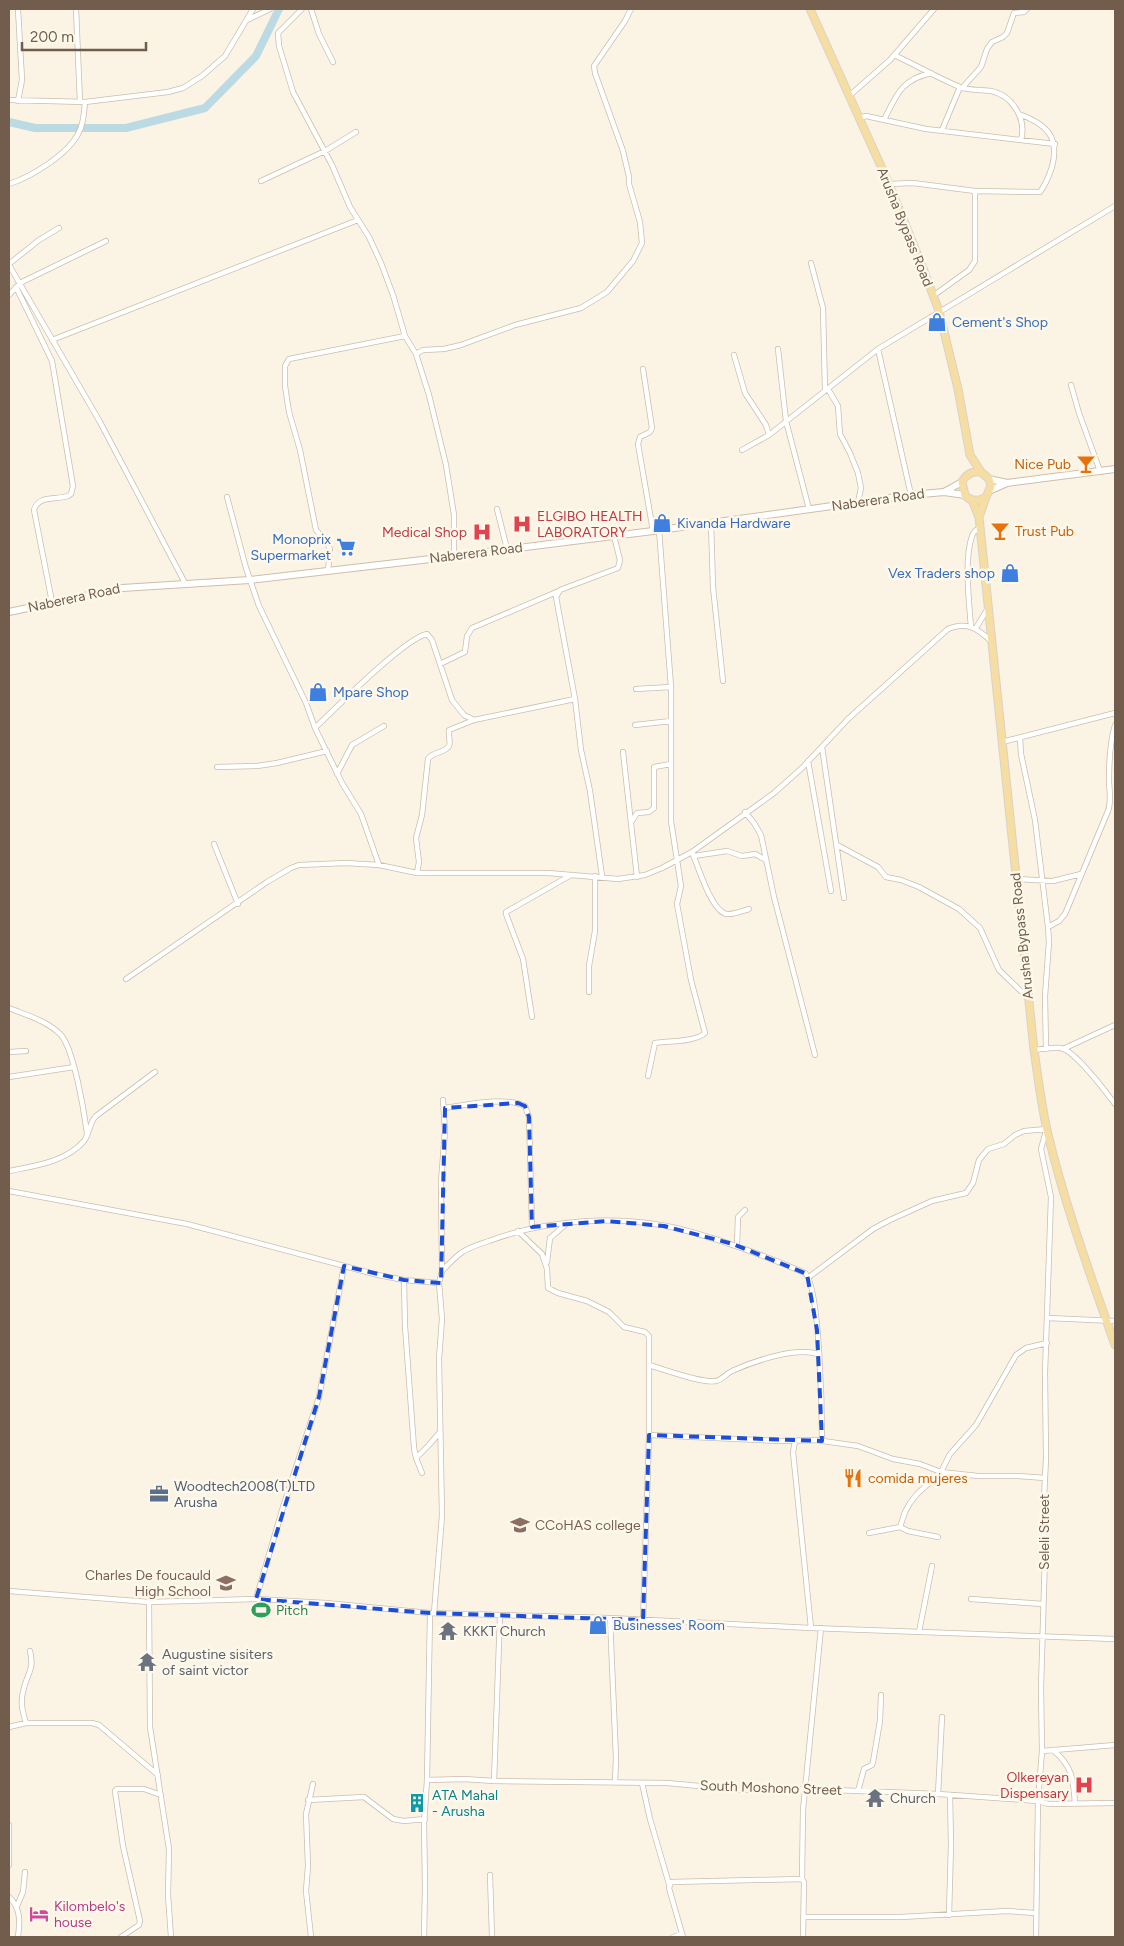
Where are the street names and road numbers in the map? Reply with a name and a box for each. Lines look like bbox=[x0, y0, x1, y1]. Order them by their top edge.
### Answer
street label: Arusha Bypass Road bbox=[873, 165, 937, 289]
street label: Naberera Road bbox=[830, 485, 926, 515]
street label: Naberera Road bbox=[428, 539, 524, 567]
street label: Naberera Road bbox=[26, 580, 122, 616]
street label: Arusha Bypass Road bbox=[1007, 872, 1037, 1000]
street label: Seleli Street bbox=[1036, 1494, 1053, 1570]
street label: South Moshono Street bbox=[700, 1777, 842, 1799]

